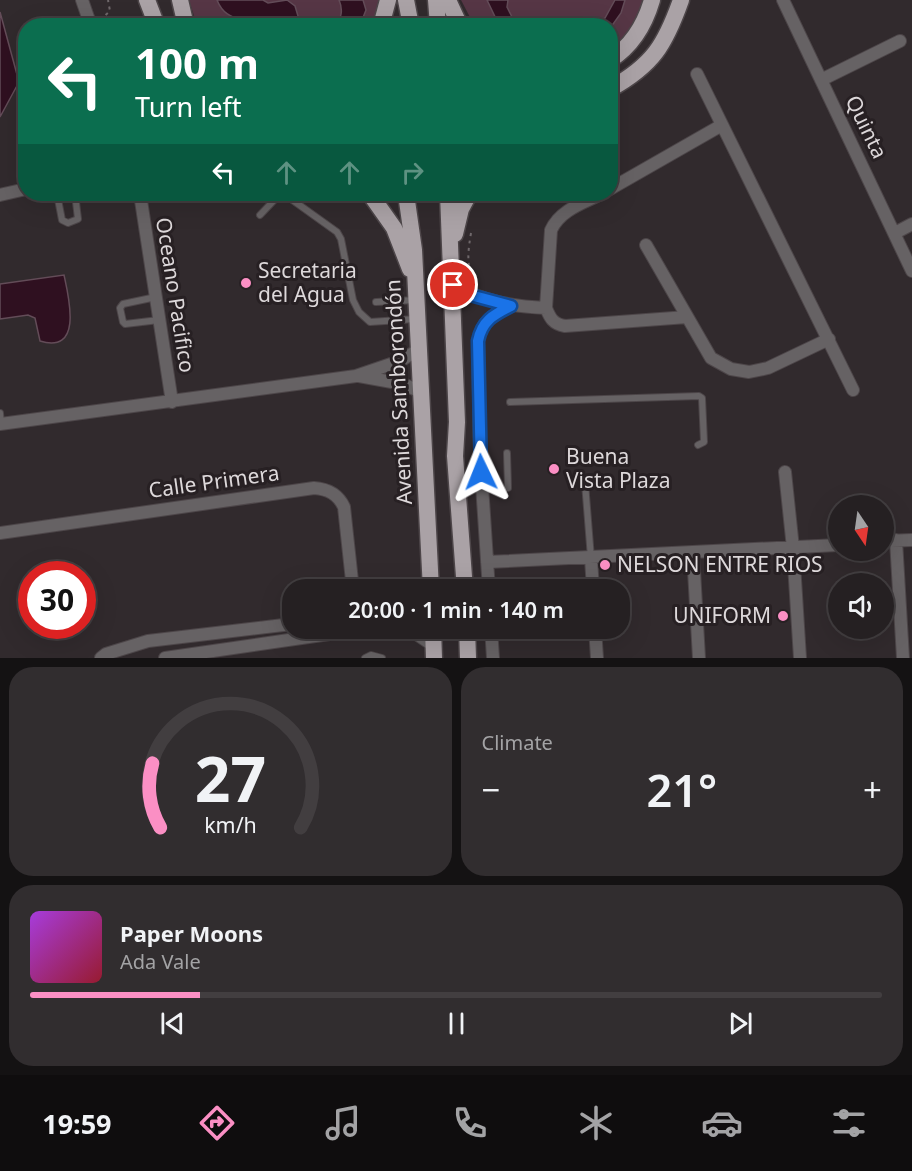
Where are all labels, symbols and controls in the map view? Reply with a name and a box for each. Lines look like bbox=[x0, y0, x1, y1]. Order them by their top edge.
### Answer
text: 100 m bbox=[135, 34, 259, 91]
icon: left bbox=[36, 42, 114, 120]
text: Turn left bbox=[135, 88, 241, 125]
street label: Quinta bbox=[840, 90, 894, 163]
icon: left bbox=[207, 156, 240, 189]
icon: ahead bbox=[270, 156, 303, 189]
icon: ahead bbox=[333, 156, 366, 189]
icon: right bbox=[396, 156, 429, 189]
street label: Oceano Pacifico bbox=[150, 215, 202, 374]
place label: Secretaria del Agua bbox=[258, 256, 357, 308]
pin bbox=[427, 259, 478, 310]
icon: arrive bbox=[436, 268, 469, 301]
marker: Secretaria del Agua bbox=[239, 276, 253, 290]
street label: Avenida Samborondón bbox=[378, 279, 418, 505]
position arrow bbox=[449, 440, 513, 504]
place label: Buena Vista Plaza bbox=[566, 442, 670, 494]
street label: Calle Primera bbox=[147, 458, 281, 504]
marker: Buena Vista Plaza bbox=[547, 462, 561, 476]
north arrow bbox=[828, 495, 894, 561]
map controls bbox=[828, 495, 894, 639]
place label: NELSON ENTRE RIOS bbox=[617, 550, 823, 578]
marker: NELSON ENTRE RIOS bbox=[598, 558, 612, 572]
speed limit sign: 30 bbox=[18, 561, 96, 639]
button: sound bbox=[828, 573, 894, 639]
text: 20:00 · 1 min · 140 m bbox=[348, 594, 564, 624]
place label: UNIFORM bbox=[673, 601, 771, 629]
marker: UNIFORM bbox=[776, 609, 790, 623]
text: Climate bbox=[482, 729, 553, 756]
text: 27 bbox=[195, 735, 266, 820]
text: 21° bbox=[646, 759, 717, 820]
text: − bbox=[482, 767, 500, 812]
text: + bbox=[863, 767, 882, 812]
text: km/h bbox=[204, 811, 257, 840]
text: Paper Moons bbox=[120, 918, 263, 948]
text: Ada Vale bbox=[120, 948, 201, 975]
icon: previous bbox=[156, 1007, 189, 1040]
icon: pause bbox=[440, 1007, 473, 1040]
icon: next bbox=[724, 1007, 757, 1040]
icon: directions bbox=[196, 1102, 238, 1144]
icon: music bbox=[322, 1102, 364, 1144]
icon: phone bbox=[449, 1102, 491, 1144]
icon: climate bbox=[575, 1102, 617, 1144]
icon: car bbox=[701, 1102, 743, 1144]
icon: filters bbox=[828, 1102, 870, 1144]
text: 19:59 bbox=[42, 1105, 112, 1142]

